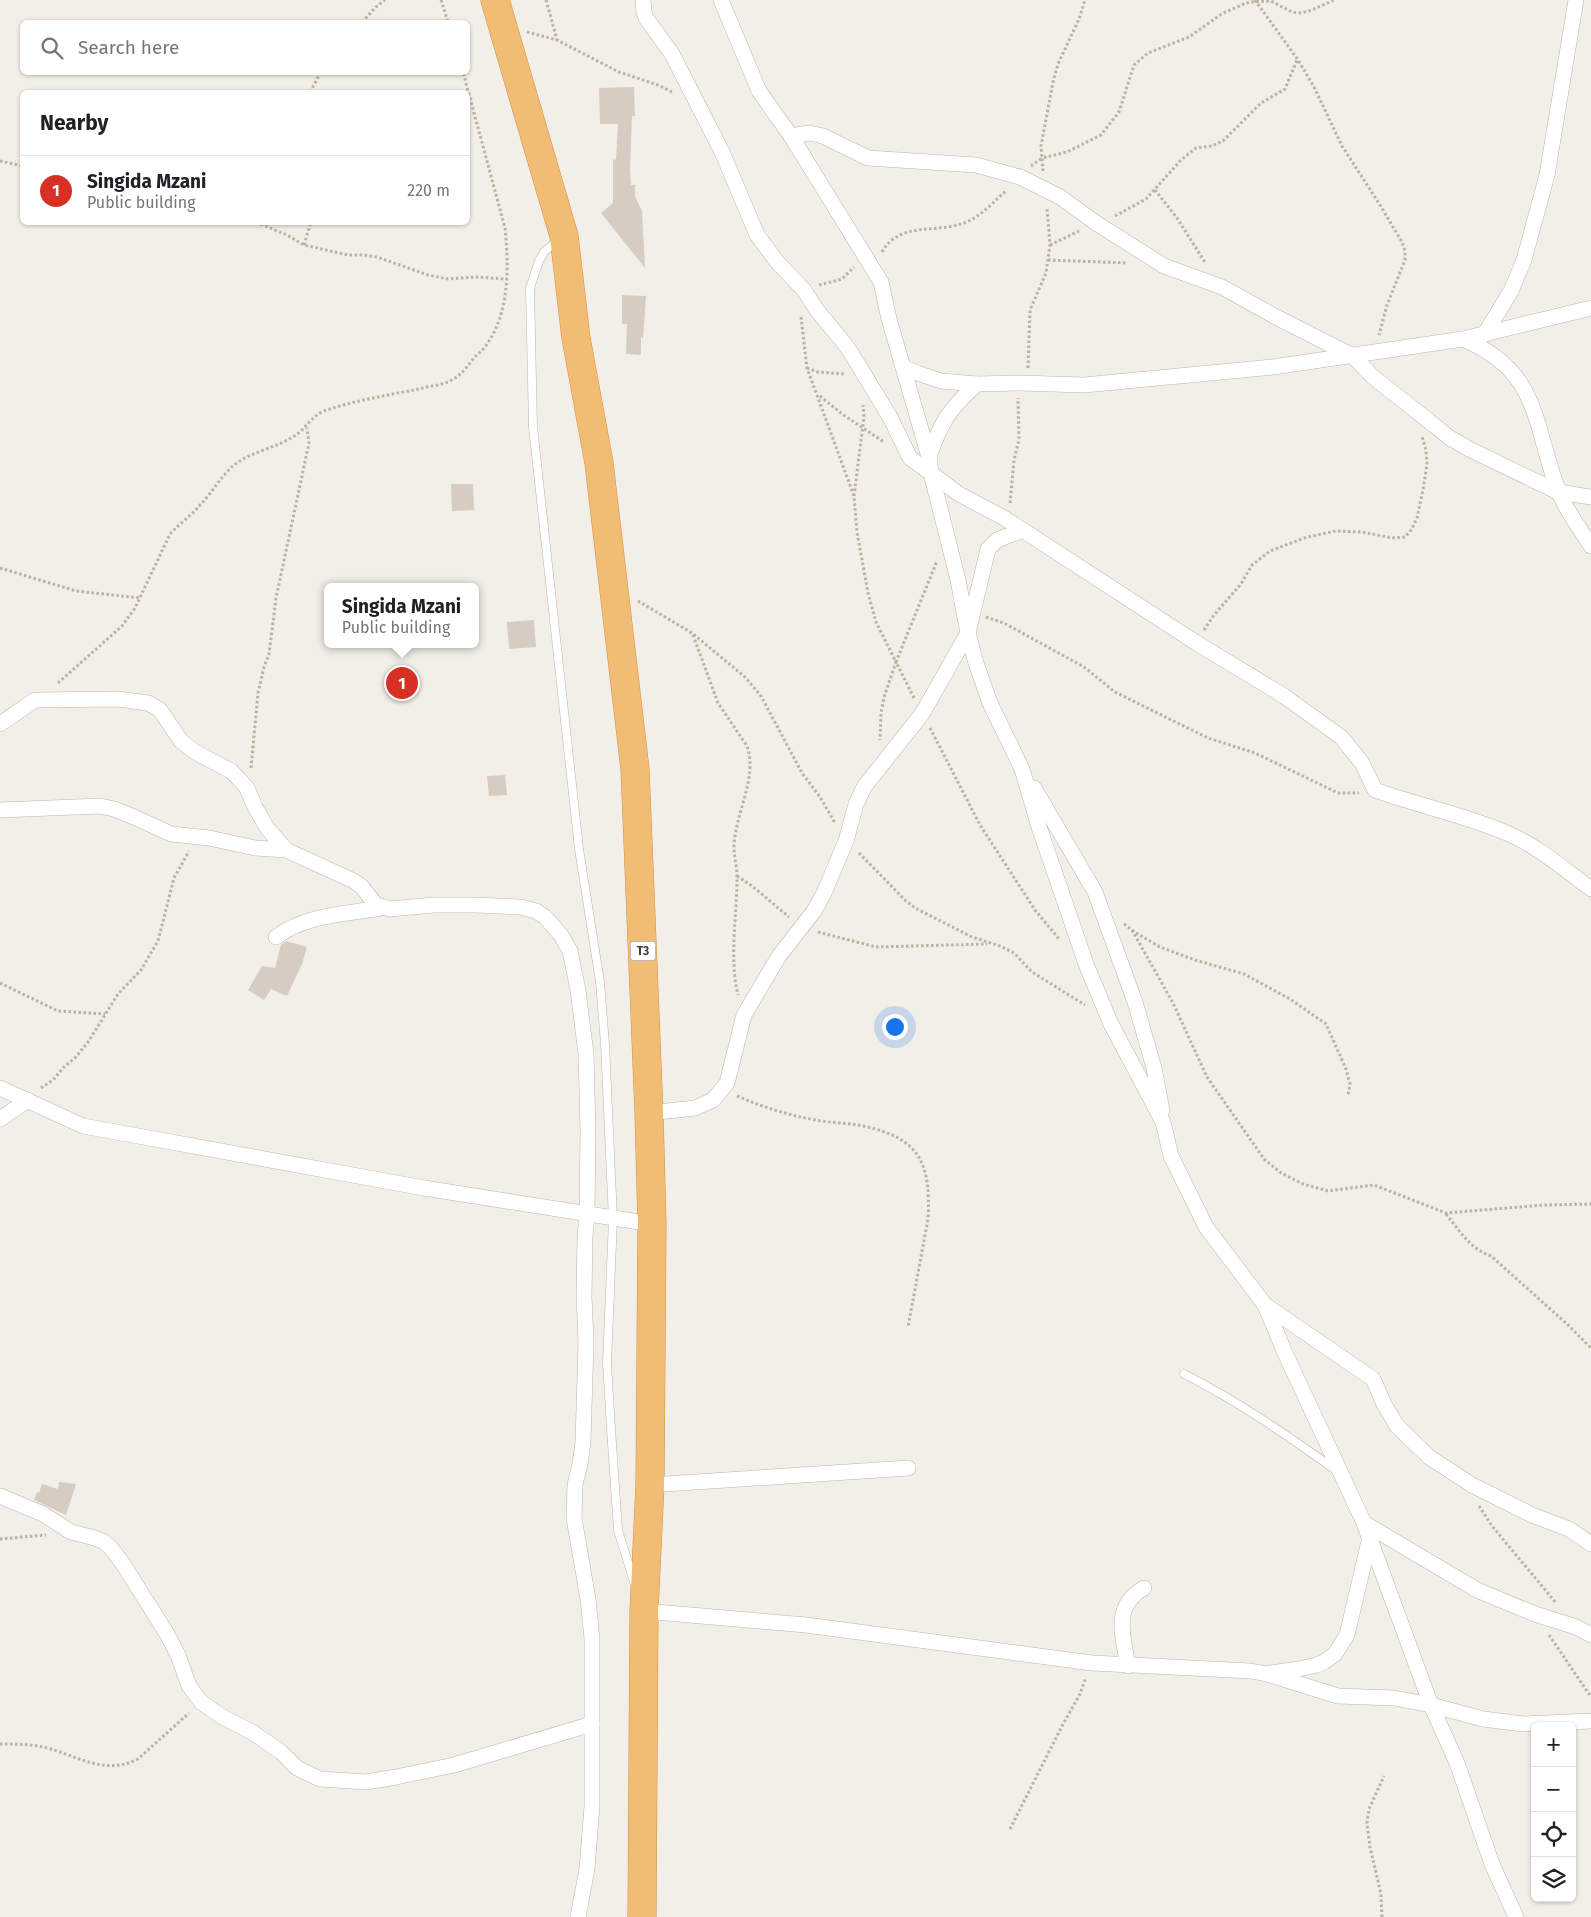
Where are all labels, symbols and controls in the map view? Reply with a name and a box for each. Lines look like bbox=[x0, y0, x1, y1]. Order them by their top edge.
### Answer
search box bbox=[20, 20, 470, 75]
icon: search bbox=[38, 34, 66, 62]
text: Search here bbox=[78, 36, 179, 59]
text: Nearby bbox=[40, 110, 108, 136]
text: Singida Mzani bbox=[87, 170, 206, 193]
text: 1 bbox=[52, 181, 60, 200]
text: 220 m bbox=[407, 181, 450, 200]
text: Public building bbox=[87, 193, 195, 212]
popup bbox=[324, 583, 479, 648]
text: Singida Mzani bbox=[342, 595, 461, 618]
text: Public building bbox=[342, 618, 450, 637]
pin: 1 bbox=[386, 664, 418, 702]
road number: T3 bbox=[630, 941, 656, 960]
your location bbox=[882, 1014, 908, 1040]
map controls bbox=[1531, 1722, 1576, 1902]
button: + bbox=[1531, 1722, 1576, 1767]
button: − bbox=[1531, 1767, 1576, 1812]
button: locate bbox=[1531, 1812, 1576, 1857]
button: layers bbox=[1531, 1857, 1576, 1902]

